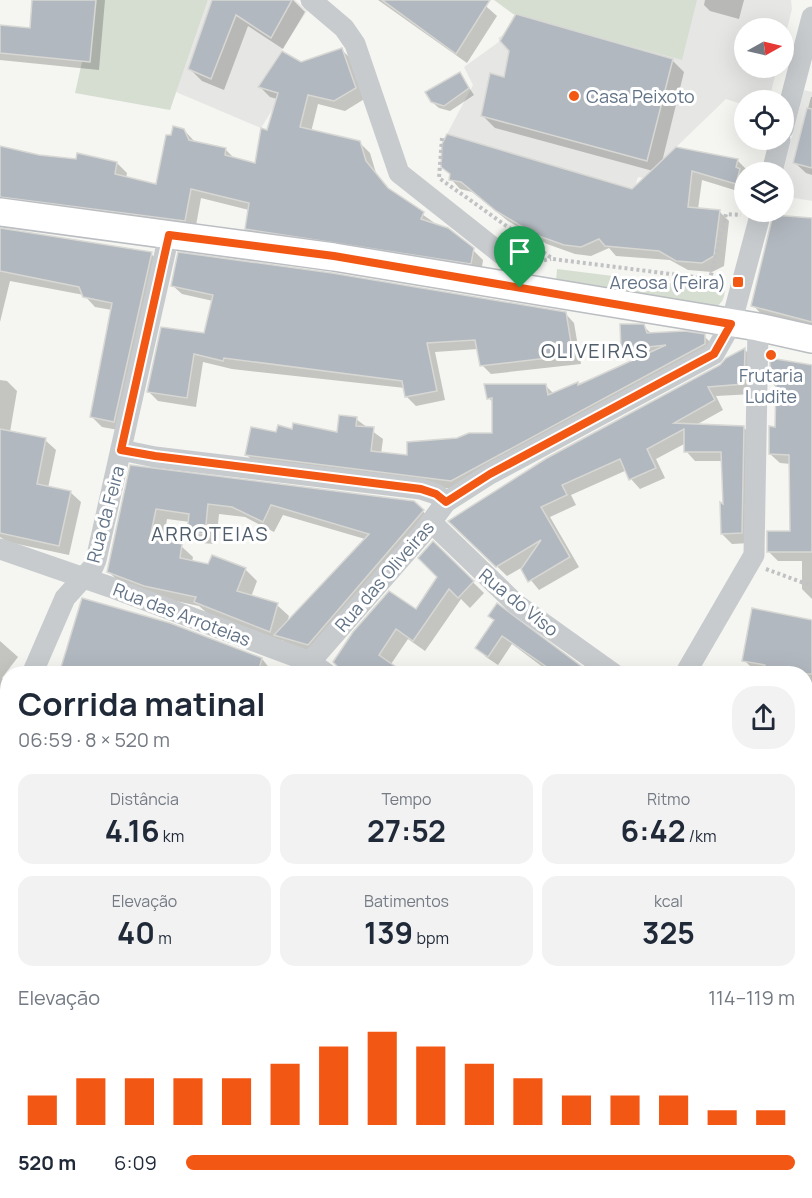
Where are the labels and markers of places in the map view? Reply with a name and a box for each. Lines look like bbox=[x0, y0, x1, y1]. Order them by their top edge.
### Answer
place label: Casa Peixoto bbox=[586, 84, 695, 108]
marker: Casa Peixoto bbox=[567, 89, 581, 103]
pin bbox=[494, 226, 545, 288]
place label: Areosa (Feira) bbox=[610, 270, 726, 294]
marker: Areosa (Feira) bbox=[731, 275, 745, 289]
marker: Frutaria Ludite bbox=[764, 348, 778, 362]
place label: Frutaria Ludite bbox=[739, 363, 803, 408]

